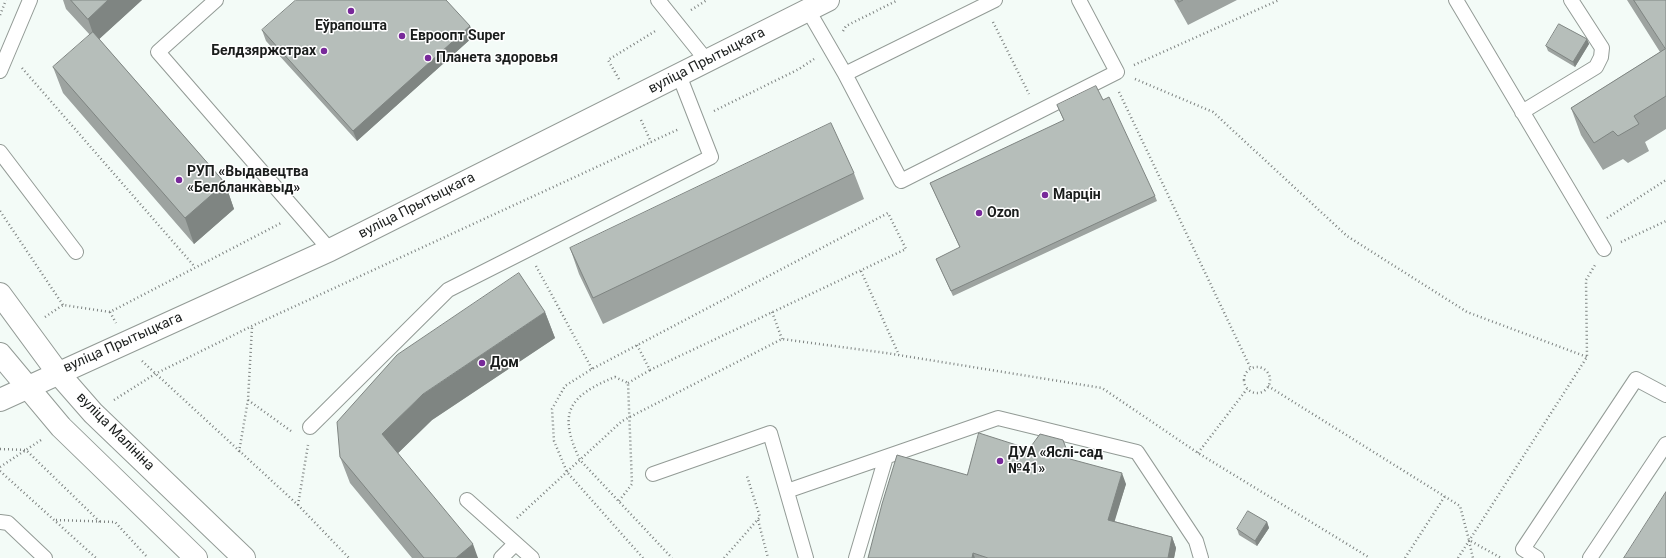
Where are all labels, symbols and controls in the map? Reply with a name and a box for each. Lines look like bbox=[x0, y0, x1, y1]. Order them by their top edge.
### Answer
marker: Еўрапошта bbox=[346, 6, 356, 16]
place label: Еўрапошта bbox=[315, 18, 387, 34]
street label: вуліца Прытыцкага bbox=[646, 24, 768, 98]
place label: Евроопт Super bbox=[410, 28, 505, 44]
marker: Евроопт Super bbox=[397, 31, 407, 41]
place label: Белдзяржстрах bbox=[211, 43, 316, 59]
marker: Белдзяржстрах bbox=[319, 46, 329, 56]
place label: Планета здоровья bbox=[436, 50, 558, 66]
marker: Планета здоровья bbox=[423, 53, 433, 63]
place label: РУП «Выдавецтва «Белбланкавыд» bbox=[187, 164, 309, 196]
street label: вуліца Прытыцкага bbox=[356, 169, 478, 243]
marker: РУП «Выдавецтва «Белбланкавыд» bbox=[174, 175, 184, 185]
place label: Марцін bbox=[1053, 187, 1101, 203]
marker: Марцін bbox=[1040, 190, 1050, 200]
place label: Ozon bbox=[987, 205, 1019, 221]
marker: Ozon bbox=[974, 208, 984, 218]
street label: вуліца Прытыцкага bbox=[61, 309, 185, 377]
place label: Дом bbox=[490, 355, 519, 371]
marker: Дом bbox=[477, 358, 487, 368]
street label: вуліца Малініна bbox=[72, 389, 158, 475]
place label: ДУА «Яслі-сад №41» bbox=[1008, 445, 1103, 478]
marker: ДУА «Яслі-сад №41» bbox=[995, 456, 1005, 466]

